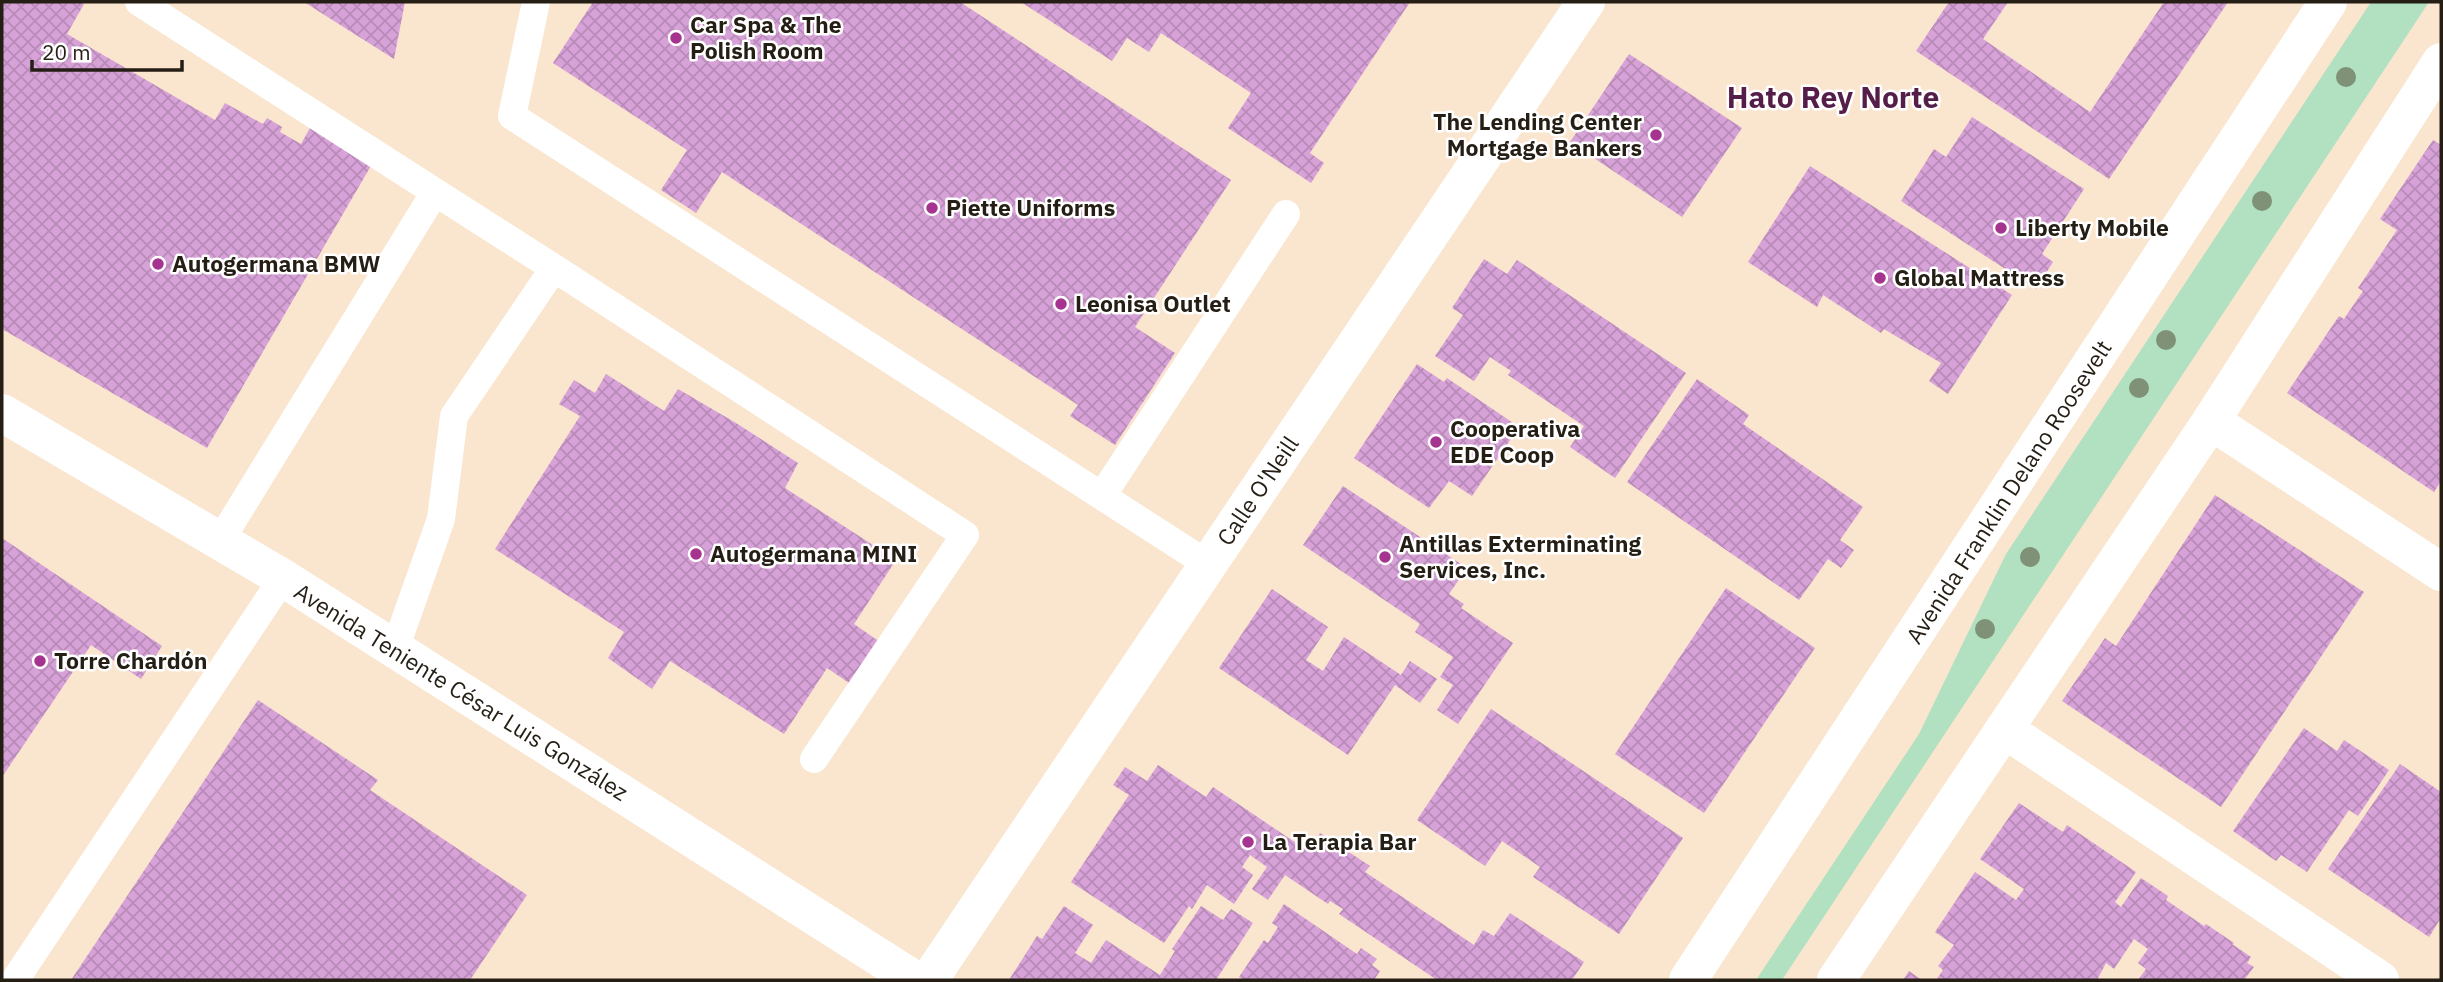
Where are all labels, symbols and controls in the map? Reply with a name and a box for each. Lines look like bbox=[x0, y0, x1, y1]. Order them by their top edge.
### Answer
place label: Car Spa & The Polish Room bbox=[690, 9, 842, 65]
scale bar bbox=[32, 28, 182, 72]
marker: Car Spa & The Polish Room bbox=[668, 30, 684, 46]
text: 20 m bbox=[42, 38, 91, 66]
district label: Hato Rey Norte bbox=[1727, 77, 1939, 116]
place label: The Lending Center Mortgage Bankers bbox=[1433, 106, 1642, 162]
marker: The Lending Center Mortgage Bankers bbox=[1648, 127, 1664, 143]
place label: Piette Uniforms bbox=[946, 192, 1115, 222]
marker: Piette Uniforms bbox=[924, 200, 940, 216]
place label: Liberty Mobile bbox=[2015, 212, 2169, 242]
marker: Liberty Mobile bbox=[1993, 220, 2009, 236]
place label: Autogermana BMW bbox=[172, 248, 380, 278]
marker: Autogermana BMW bbox=[150, 256, 166, 272]
place label: Global Mattress bbox=[1894, 262, 2064, 292]
marker: Global Mattress bbox=[1872, 270, 1888, 286]
place label: Leonisa Outlet bbox=[1075, 288, 1231, 318]
marker: Leonisa Outlet bbox=[1053, 296, 1069, 312]
street label: Avenida Franklin Delano Roosevelt bbox=[1899, 334, 2118, 649]
place label: Cooperativa EDE Coop bbox=[1450, 413, 1580, 469]
street label: Calle O'Neill bbox=[1210, 430, 1305, 551]
marker: Cooperativa EDE Coop bbox=[1428, 434, 1444, 450]
place label: Antillas Exterminating Services, Inc. bbox=[1399, 528, 1641, 584]
place label: Autogermana MINI bbox=[710, 538, 917, 568]
marker: Autogermana MINI bbox=[688, 546, 704, 562]
marker: Antillas Exterminating Services, Inc. bbox=[1377, 549, 1393, 565]
street label: Avenida Teniente César Luis González bbox=[289, 576, 634, 807]
place label: Torre Chardón bbox=[54, 645, 207, 675]
marker: Torre Chardón bbox=[32, 653, 48, 669]
place label: La Terapia Bar bbox=[1262, 826, 1417, 856]
marker: La Terapia Bar bbox=[1240, 834, 1256, 850]

